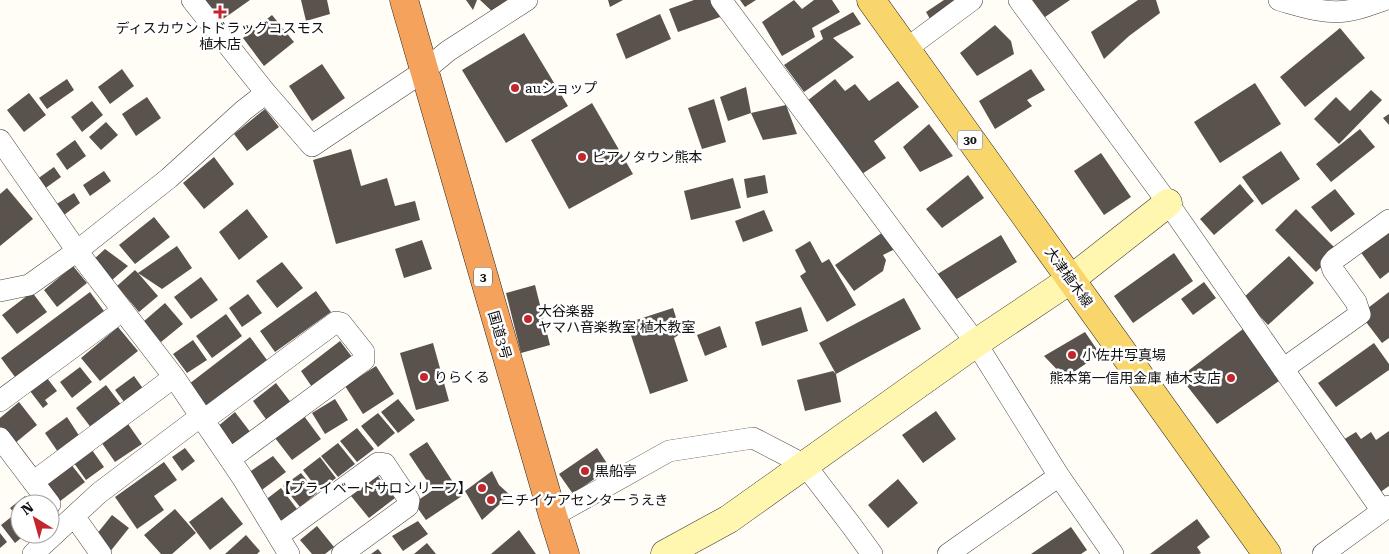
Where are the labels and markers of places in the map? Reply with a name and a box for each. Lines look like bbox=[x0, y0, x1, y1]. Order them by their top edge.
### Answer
marker: ディスカウントドラッグコスモス 植木店 bbox=[214, 6, 226, 18]
place label: ディスカウントドラッグコスモス 植木店 bbox=[115, 20, 325, 52]
place label: auショップ bbox=[525, 80, 597, 96]
marker: auショップ bbox=[509, 82, 521, 94]
place label: ピアノタウン熊本 bbox=[592, 149, 702, 165]
marker: ピアノタウン熊本 bbox=[576, 151, 588, 163]
place label: 大谷楽器 ヤマハ音楽教室 植木教室 bbox=[538, 303, 696, 335]
marker: 大谷楽器 ヤマハ音楽教室 植木教室 bbox=[522, 313, 534, 325]
place label: 小佐井写真場 bbox=[1082, 347, 1166, 363]
marker: 小佐井写真場 bbox=[1066, 349, 1078, 361]
place label: りらくる bbox=[434, 369, 490, 385]
place label: 熊本第一信用金庫 植木支店 bbox=[1049, 370, 1221, 386]
marker: りらくる bbox=[418, 371, 430, 383]
marker: 熊本第一信用金庫 植木支店 bbox=[1225, 372, 1237, 384]
place label: 黒船亭 bbox=[595, 463, 637, 479]
marker: 黒船亭 bbox=[579, 465, 591, 477]
place label: 【プライベートサロンリーフ】 bbox=[277, 480, 472, 496]
marker: 【プライベートサロンリーフ】 bbox=[476, 482, 488, 494]
place label: ニチイケアセンターうえき bbox=[501, 492, 668, 508]
marker: ニチイケアセンターうえき bbox=[485, 494, 497, 506]

